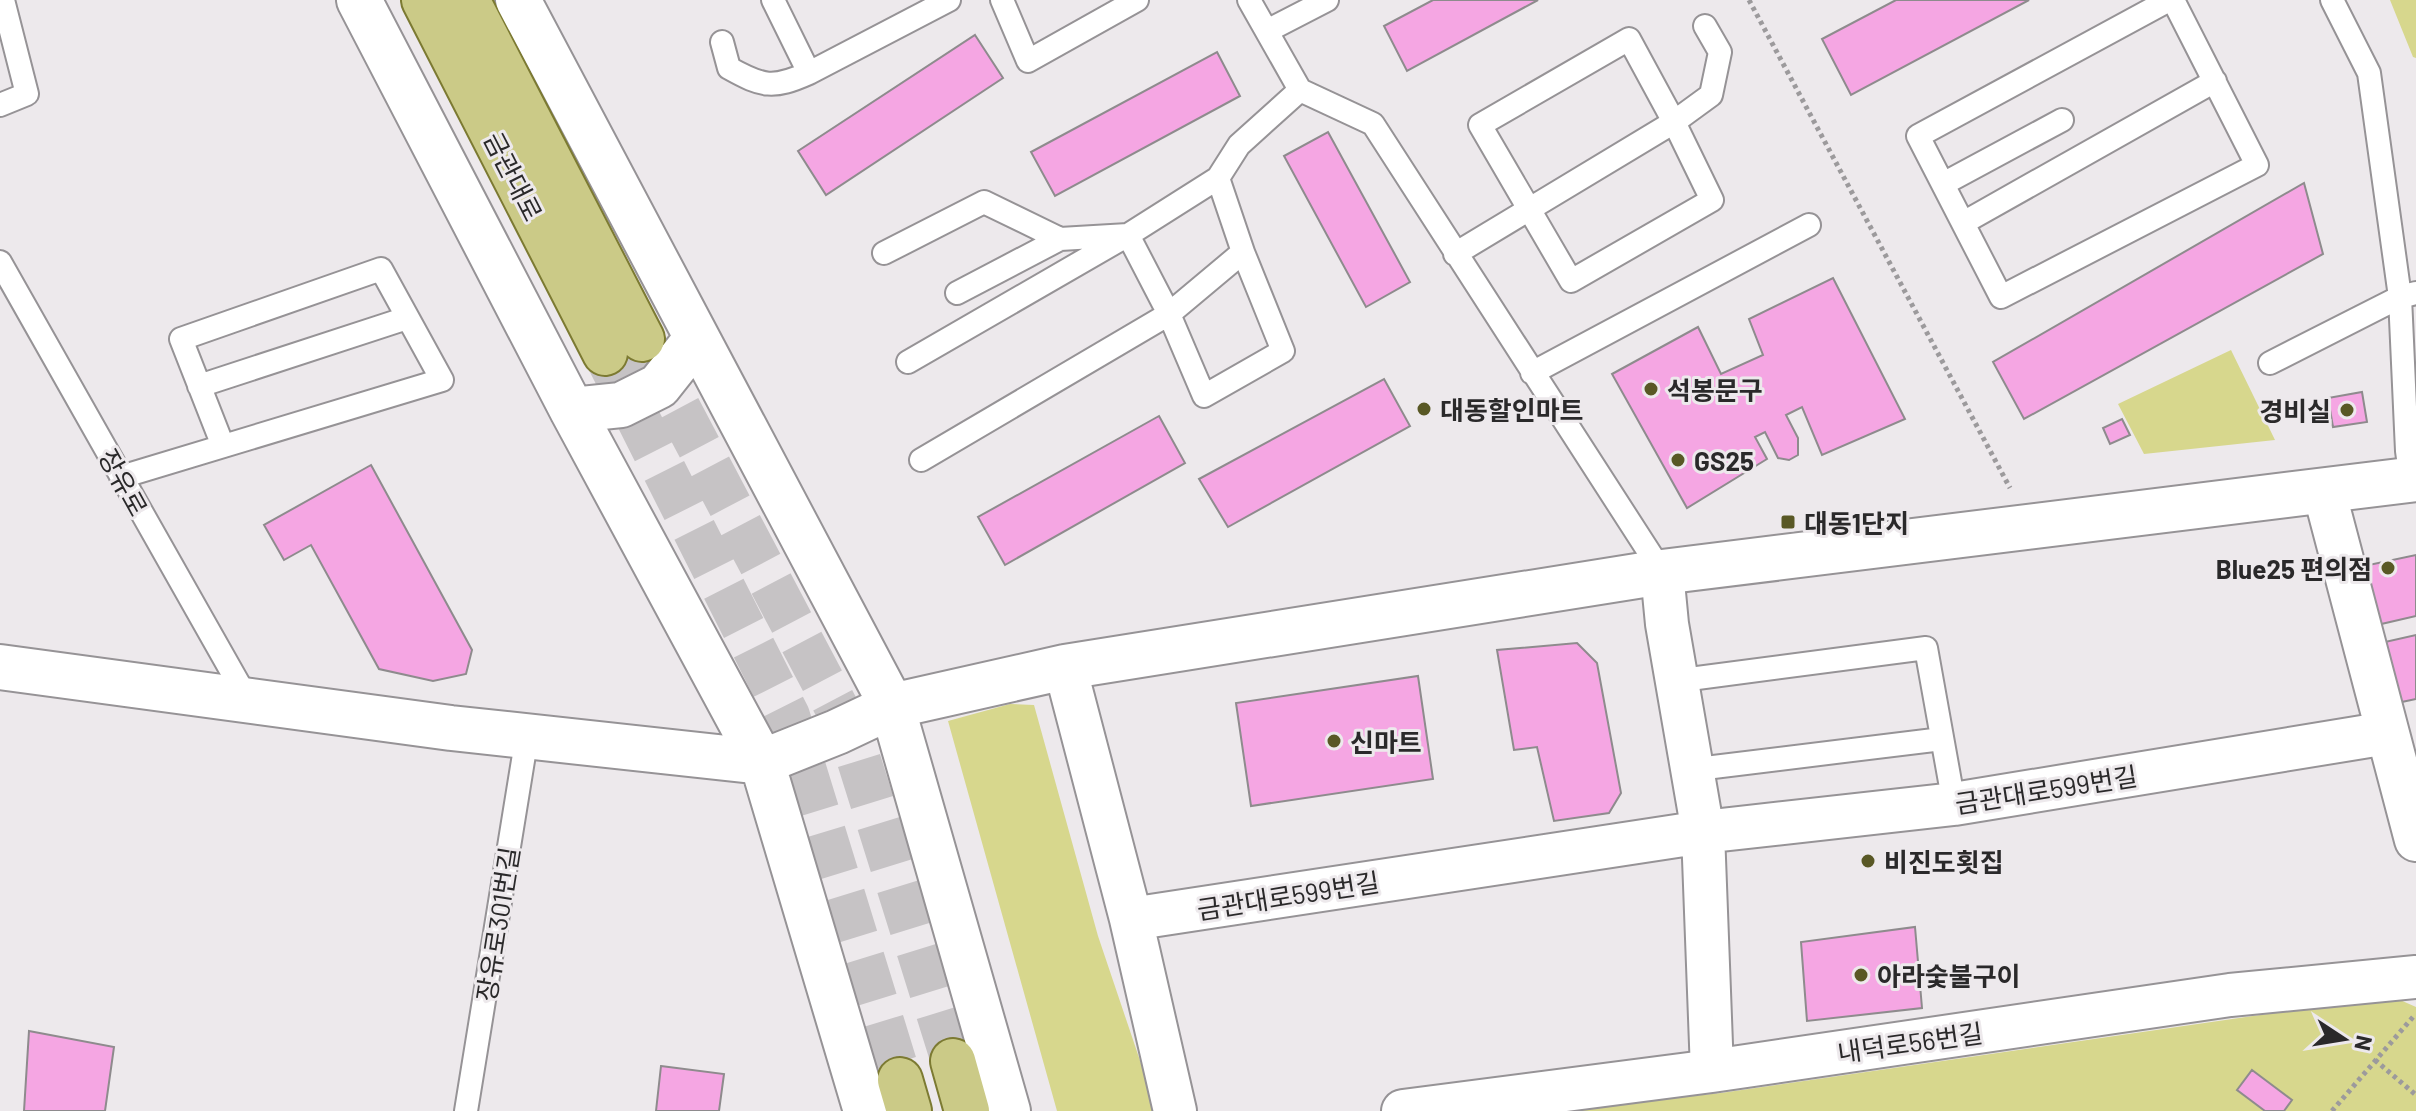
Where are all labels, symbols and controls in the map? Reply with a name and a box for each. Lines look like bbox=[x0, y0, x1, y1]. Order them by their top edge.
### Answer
street label: 금관대로 bbox=[478, 126, 550, 226]
place label: 석봉문구 bbox=[1667, 374, 1763, 405]
marker: 석봉문구 bbox=[1642, 380, 1660, 398]
place label: 대동할인마트 bbox=[1440, 394, 1584, 425]
place label: 경비실 bbox=[2259, 395, 2331, 426]
marker: 대동할인마트 bbox=[1415, 400, 1433, 418]
marker: 경비실 bbox=[2338, 401, 2356, 419]
street label: 장유로 bbox=[93, 443, 155, 521]
place label: GS25 bbox=[1694, 445, 1754, 476]
marker: GS25 bbox=[1669, 451, 1687, 469]
place label: 대동1단지 bbox=[1804, 507, 1909, 538]
marker: 대동1단지 bbox=[1779, 513, 1797, 531]
place label: Blue25 편의점 bbox=[2216, 553, 2372, 584]
marker: Blue25 편의점 bbox=[2379, 559, 2397, 577]
place label: 신마트 bbox=[1350, 726, 1422, 757]
marker: 신마트 bbox=[1325, 732, 1343, 750]
street label: 금관대로599번길 bbox=[1953, 759, 2139, 819]
street label: 장유로301번길 bbox=[469, 845, 525, 1003]
place label: 비진도횟집 bbox=[1884, 846, 2004, 877]
marker: 비진도횟집 bbox=[1859, 852, 1877, 870]
street label: 금관대로599번길 bbox=[1195, 865, 1381, 925]
place label: 아라숯불구이 bbox=[1877, 960, 2021, 991]
marker: 아라숯불구이 bbox=[1852, 966, 1870, 984]
north arrow bbox=[2304, 999, 2384, 1079]
street label: 내덕로56번길 bbox=[1835, 1016, 1985, 1068]
text: N bbox=[2350, 1034, 2379, 1053]

